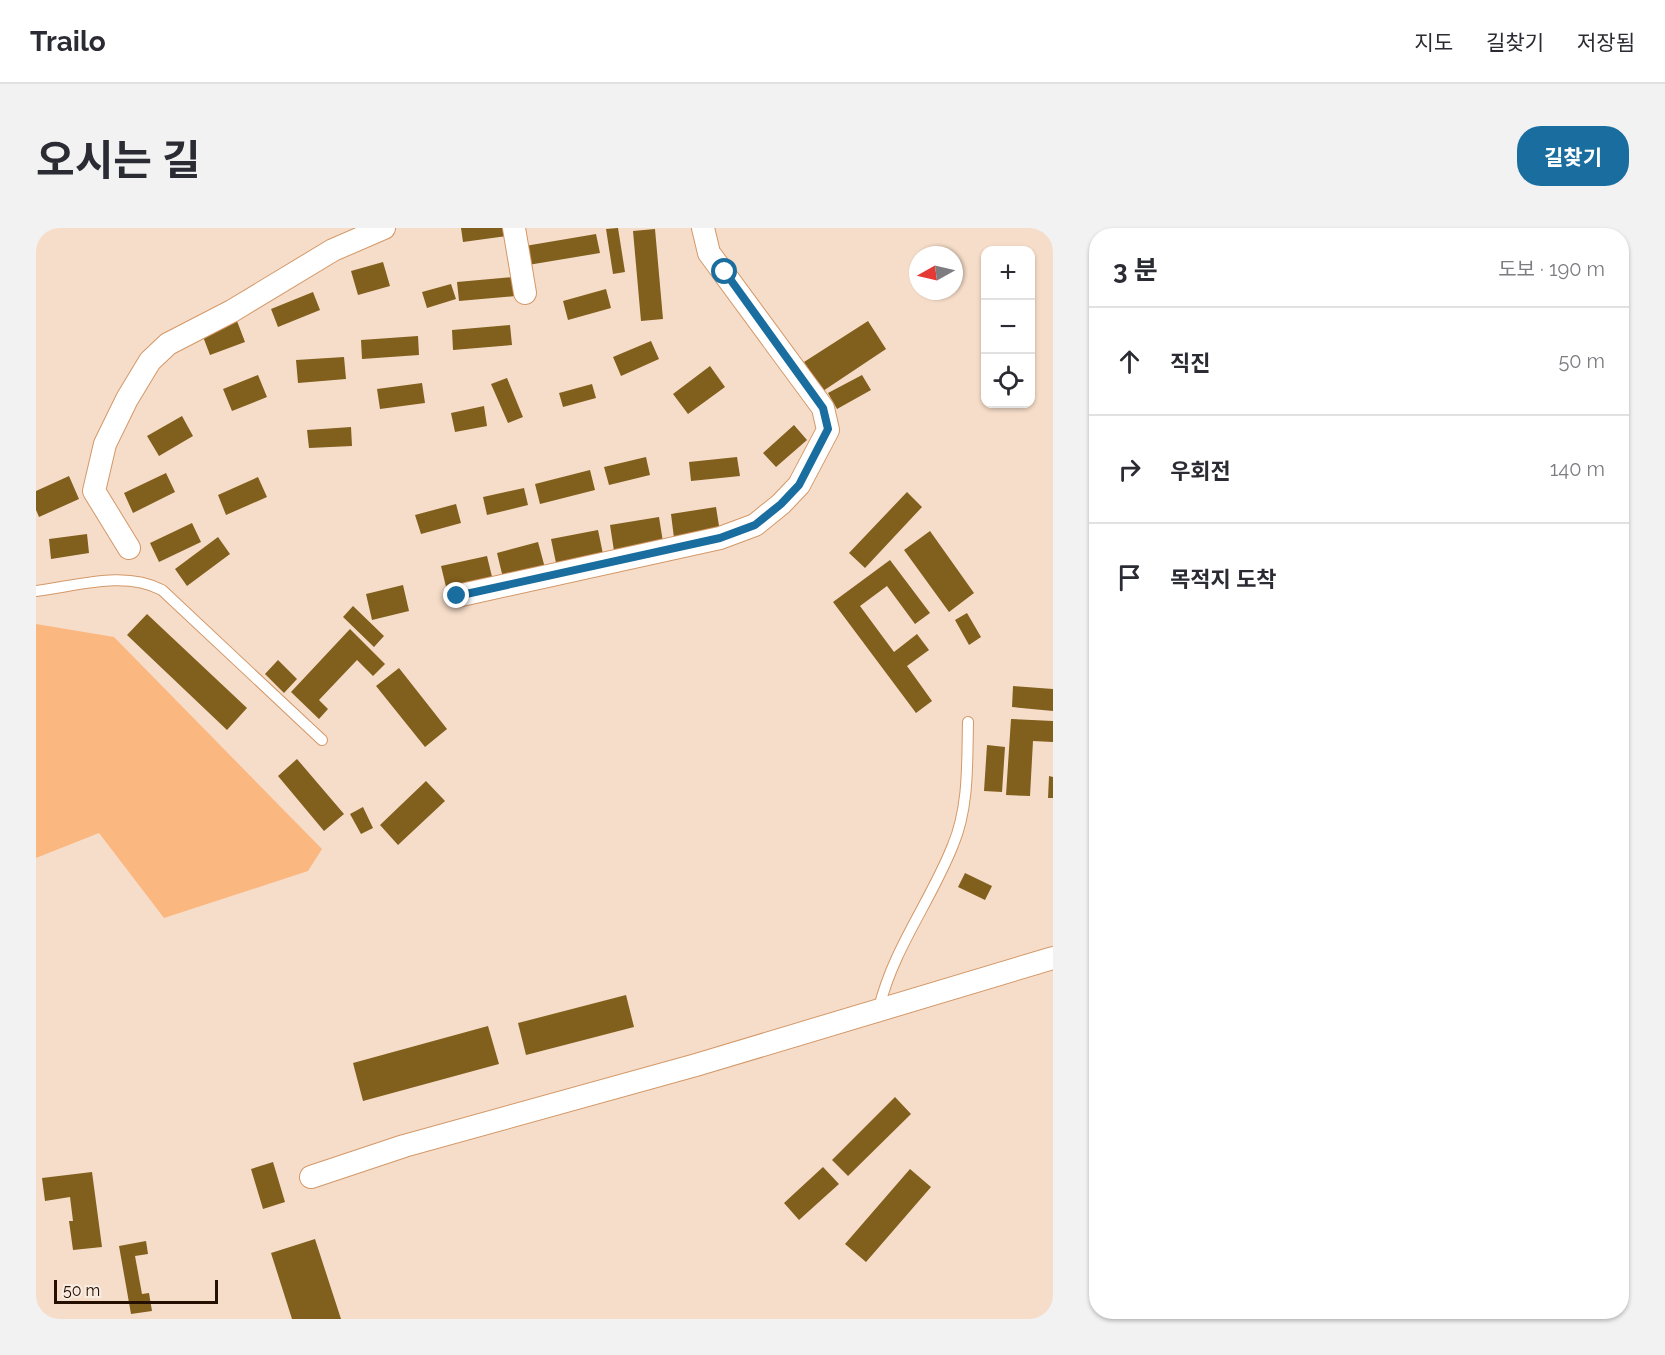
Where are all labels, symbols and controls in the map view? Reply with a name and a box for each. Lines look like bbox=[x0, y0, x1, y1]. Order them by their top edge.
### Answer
text: Trailo bbox=[30, 25, 106, 58]
text: 지도 bbox=[1414, 30, 1453, 55]
text: 길찾기 bbox=[1486, 30, 1544, 55]
text: 저장됨 bbox=[1577, 30, 1635, 55]
button: 길찾기 bbox=[1517, 126, 1629, 186]
text: 오시는 길 bbox=[36, 136, 201, 185]
north arrow bbox=[909, 246, 963, 300]
map controls bbox=[981, 246, 1035, 408]
button: + bbox=[981, 246, 1035, 300]
text: 3 분 bbox=[1113, 255, 1158, 285]
text: 도보 · 190 m bbox=[1498, 257, 1605, 281]
route start bbox=[711, 258, 737, 284]
button: − bbox=[981, 300, 1035, 354]
icon: ahead bbox=[1113, 345, 1146, 378]
text: 50 m bbox=[1558, 349, 1605, 373]
text: 직진 bbox=[1170, 350, 1210, 376]
button: locate bbox=[981, 354, 1035, 408]
icon: right bbox=[1113, 453, 1146, 486]
text: 140 m bbox=[1550, 457, 1605, 481]
text: 우회전 bbox=[1170, 458, 1231, 484]
icon: arrive bbox=[1113, 561, 1146, 594]
text: 목적지 도착 bbox=[1170, 566, 1276, 592]
route end bbox=[443, 582, 469, 608]
scale bar bbox=[54, 1277, 218, 1304]
text: 50 m bbox=[63, 1281, 100, 1300]

